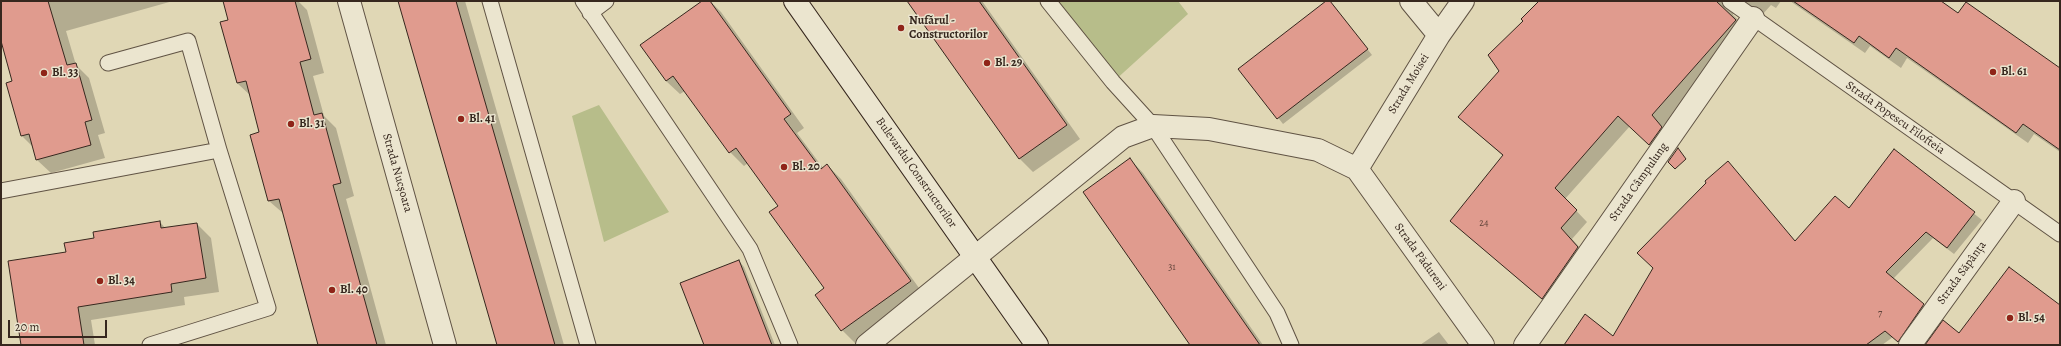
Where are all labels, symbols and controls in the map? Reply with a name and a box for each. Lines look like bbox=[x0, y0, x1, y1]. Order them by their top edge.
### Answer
place label: Nufărul - Constructorilor bbox=[909, 14, 988, 42]
marker: Nufărul - Constructorilor bbox=[896, 23, 906, 33]
street label: Strada Moisei bbox=[1385, 51, 1433, 117]
place label: Bl. 29 bbox=[995, 56, 1022, 70]
marker: Bl. 29 bbox=[982, 58, 992, 68]
place label: Bl. 61 bbox=[2001, 65, 2027, 79]
place label: Bl. 33 bbox=[52, 66, 78, 80]
marker: Bl. 61 bbox=[1988, 67, 1998, 77]
marker: Bl. 33 bbox=[39, 68, 49, 78]
street label: Strada Popescu Filofteia bbox=[1843, 78, 1947, 158]
place label: Bl. 41 bbox=[469, 112, 495, 126]
marker: Bl. 41 bbox=[456, 114, 466, 124]
street label: Bulevardul Constructorilor bbox=[872, 115, 960, 231]
place label: Bl. 31 bbox=[299, 117, 325, 131]
marker: Bl. 31 bbox=[286, 119, 296, 129]
street label: Strada Nucșoara bbox=[379, 132, 415, 214]
street label: Strada Câmpulung bbox=[1607, 140, 1671, 224]
place label: Bl. 20 bbox=[792, 160, 820, 174]
marker: Bl. 20 bbox=[779, 162, 789, 172]
house number: 24 bbox=[1479, 218, 1489, 230]
street label: Strada Pădureni bbox=[1391, 221, 1449, 293]
street label: Strada Săpânța bbox=[1934, 239, 1990, 307]
house number: 31 bbox=[1168, 262, 1176, 274]
place label: Bl. 34 bbox=[108, 274, 135, 288]
marker: Bl. 34 bbox=[95, 276, 105, 286]
place label: Bl. 40 bbox=[340, 283, 368, 297]
marker: Bl. 40 bbox=[327, 285, 337, 295]
house number: 7 bbox=[1878, 308, 1882, 320]
place label: Bl. 54 bbox=[2018, 311, 2045, 325]
scale bar bbox=[10, 312, 109, 338]
marker: Bl. 54 bbox=[2005, 313, 2015, 323]
text: 20 m bbox=[15, 319, 39, 335]

